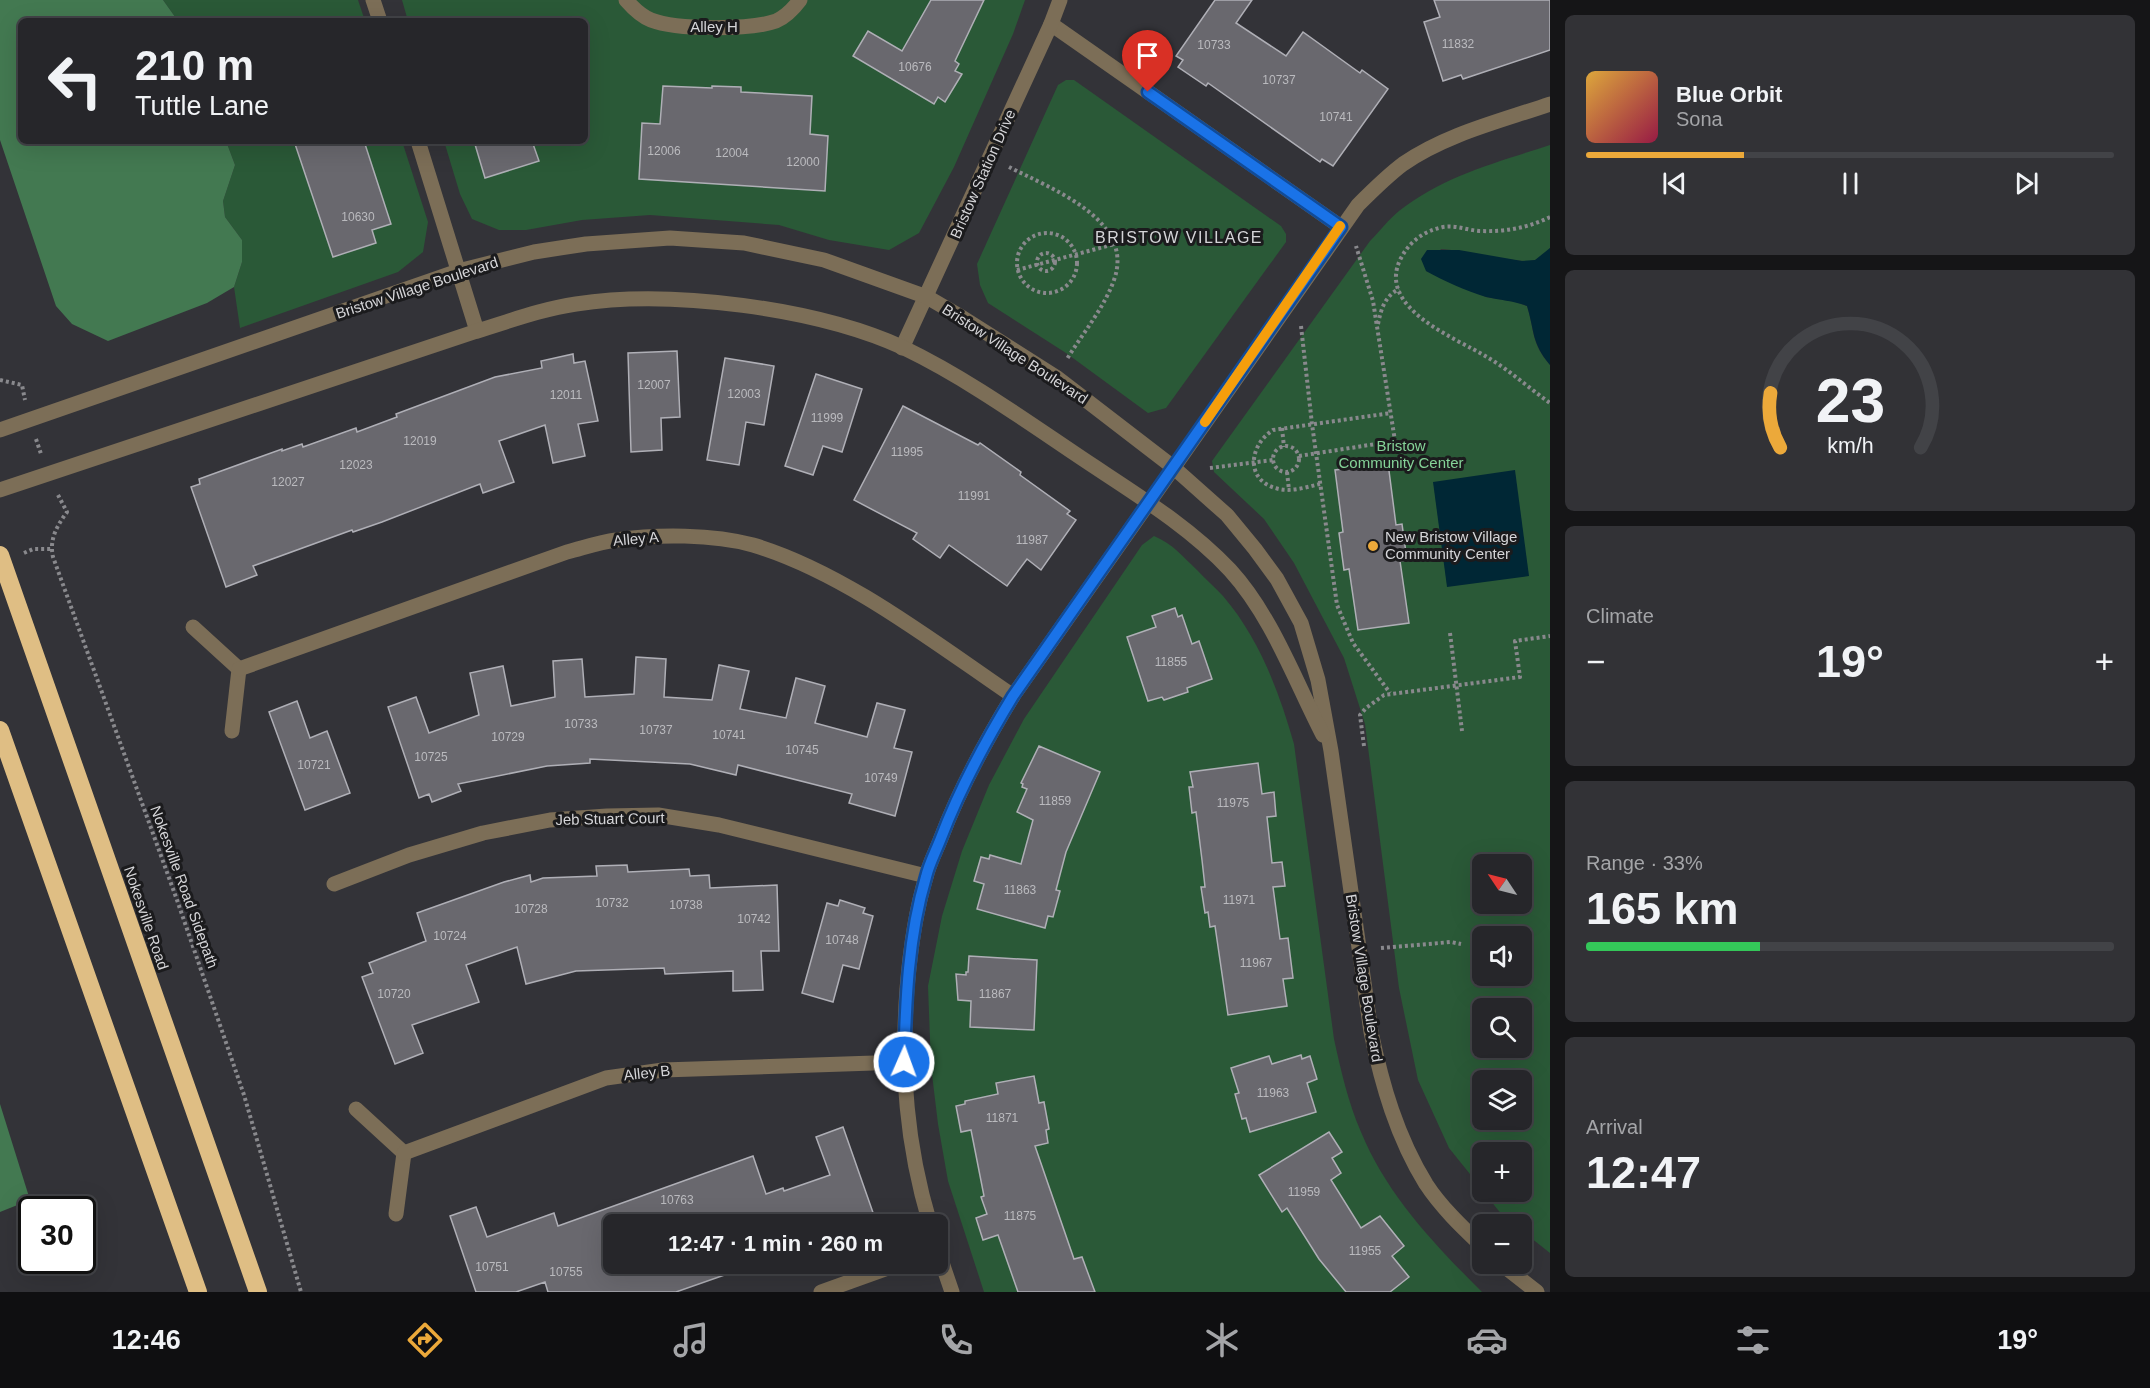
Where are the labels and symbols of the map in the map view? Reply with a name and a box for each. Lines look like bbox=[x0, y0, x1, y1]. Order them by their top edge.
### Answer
street label: Alley H bbox=[690, 18, 738, 35]
pin bbox=[1122, 30, 1173, 92]
house number: 11832 bbox=[1442, 37, 1475, 51]
house number: 10733 bbox=[1197, 38, 1231, 52]
house number: 10676 bbox=[898, 60, 932, 74]
house number: 10737 bbox=[1262, 73, 1296, 87]
street label: Bristow Station Drive bbox=[946, 107, 1019, 241]
house number: 10741 bbox=[1319, 110, 1353, 124]
house number: 12006 bbox=[647, 144, 681, 158]
house number: 12004 bbox=[715, 146, 749, 160]
house number: 12000 bbox=[786, 155, 820, 169]
house number: 10630 bbox=[341, 210, 375, 224]
district label: BRISTOW VILLAGE bbox=[1095, 229, 1263, 246]
street label: Bristow Village Boulevard bbox=[333, 253, 500, 322]
street label: Bristow Village Boulevard bbox=[939, 300, 1091, 407]
house number: 12007 bbox=[637, 378, 671, 392]
house number: 12003 bbox=[727, 387, 761, 401]
house number: 12011 bbox=[550, 388, 583, 402]
house number: 11999 bbox=[811, 411, 844, 425]
house number: 12019 bbox=[403, 434, 437, 448]
park label: Bristow Community Center bbox=[1338, 437, 1464, 471]
house number: 11995 bbox=[891, 445, 924, 459]
house number: 12023 bbox=[339, 458, 373, 472]
house number: 12027 bbox=[271, 475, 305, 489]
house number: 11991 bbox=[958, 489, 991, 503]
street label: Alley A bbox=[612, 528, 660, 549]
place label: New Bristow Village Community Center bbox=[1385, 528, 1517, 562]
house number: 11987 bbox=[1016, 533, 1049, 547]
marker: New Bristow Village Community Center bbox=[1366, 539, 1380, 553]
house number: 11855 bbox=[1155, 655, 1188, 669]
house number: 10733 bbox=[564, 717, 598, 731]
house number: 10737 bbox=[639, 723, 673, 737]
house number: 10741 bbox=[712, 728, 746, 742]
house number: 10729 bbox=[491, 730, 525, 744]
house number: 10745 bbox=[785, 743, 819, 757]
house number: 10725 bbox=[414, 750, 448, 764]
house number: 10721 bbox=[297, 758, 331, 772]
house number: 10749 bbox=[864, 771, 898, 785]
house number: 11859 bbox=[1039, 794, 1072, 808]
house number: 11975 bbox=[1217, 796, 1250, 810]
street label: Nokesville Road Sidepath bbox=[146, 803, 222, 971]
street label: Jeb Stuart Court bbox=[555, 809, 666, 828]
north arrow bbox=[1472, 854, 1532, 914]
street label: Nokesville Road bbox=[120, 864, 172, 972]
house number: 11863 bbox=[1004, 883, 1037, 897]
house number: 11971 bbox=[1223, 893, 1256, 907]
street label: Bristow Village Boulevard bbox=[1343, 893, 1386, 1063]
house number: 10732 bbox=[595, 896, 629, 910]
house number: 10738 bbox=[669, 898, 703, 912]
house number: 10728 bbox=[514, 902, 548, 916]
house number: 10742 bbox=[737, 912, 771, 926]
house number: 10724 bbox=[433, 929, 467, 943]
house number: 10748 bbox=[825, 933, 859, 947]
house number: 11967 bbox=[1240, 956, 1273, 970]
house number: 10720 bbox=[377, 987, 411, 1001]
house number: 11867 bbox=[979, 987, 1012, 1001]
position arrow bbox=[872, 1030, 936, 1094]
street label: Alley B bbox=[623, 1062, 671, 1083]
house number: 11963 bbox=[1257, 1086, 1290, 1100]
house number: 11871 bbox=[986, 1111, 1019, 1125]
house number: 11959 bbox=[1288, 1185, 1321, 1199]
house number: 10763 bbox=[660, 1193, 694, 1207]
speed limit sign: 30 bbox=[18, 1196, 96, 1274]
house number: 11875 bbox=[1004, 1209, 1037, 1223]
house number: 11955 bbox=[1349, 1244, 1382, 1258]
house number: 10751 bbox=[475, 1260, 509, 1274]
house number: 10755 bbox=[549, 1265, 583, 1279]

